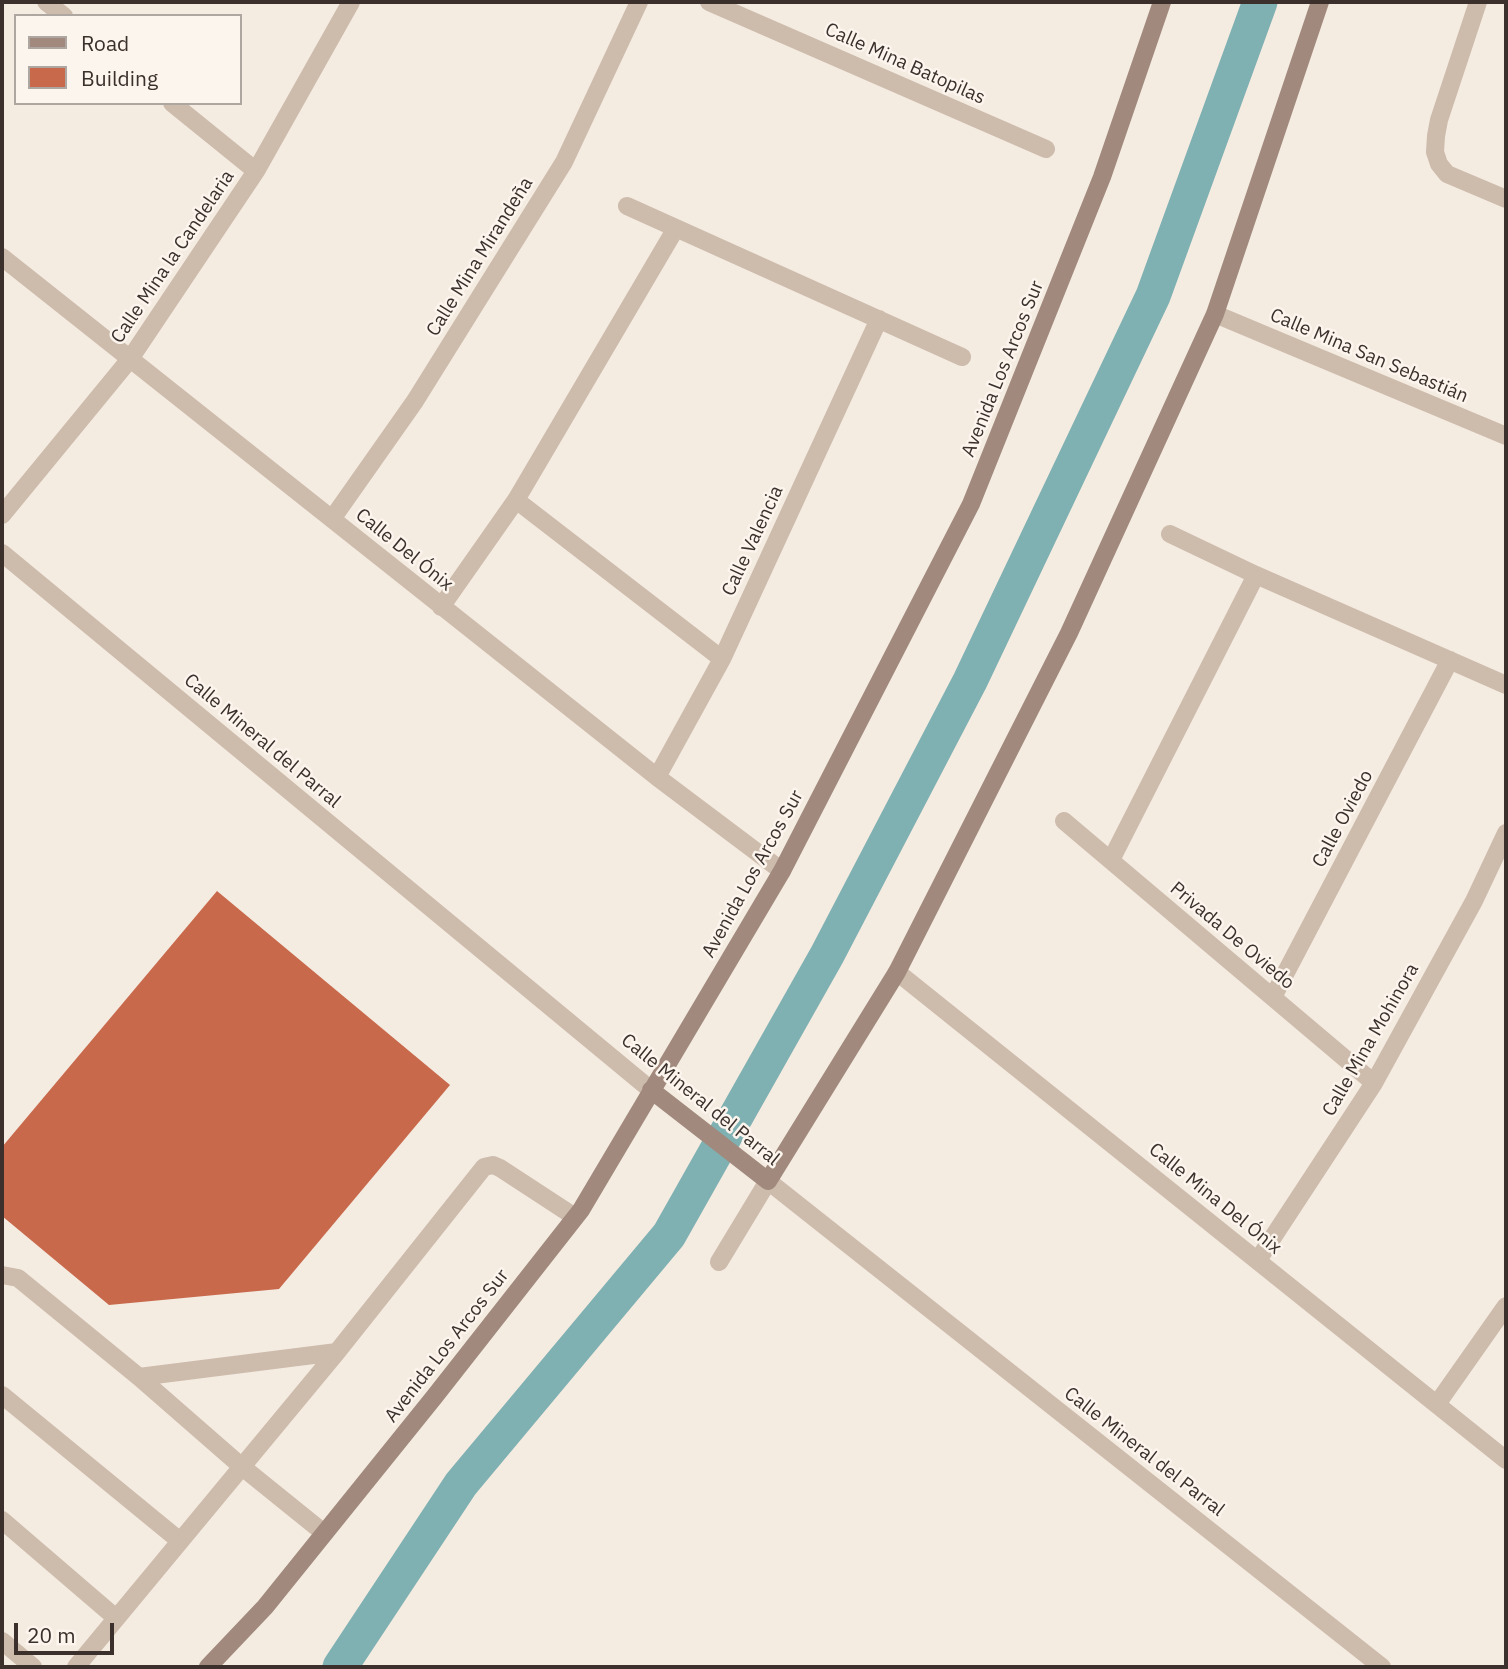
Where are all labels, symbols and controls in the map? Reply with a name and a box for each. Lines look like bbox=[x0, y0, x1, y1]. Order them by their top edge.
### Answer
legend bbox=[14, 14, 242, 105]
street label: Calle Mina Batopilas bbox=[821, 18, 989, 110]
text: Road bbox=[81, 29, 129, 57]
text: Building bbox=[81, 64, 158, 92]
street label: Calle Mina la Candelaria bbox=[107, 166, 239, 348]
street label: Calle Mina Mirandeña bbox=[422, 173, 538, 341]
street label: Avenida Los Arcos Sur bbox=[957, 278, 1049, 460]
street label: Calle Mina San Sebastián bbox=[1266, 304, 1472, 408]
street label: Calle Valencia bbox=[718, 482, 788, 600]
street label: Calle Del Ónix bbox=[351, 504, 457, 596]
street label: Calle Mineral del Parral bbox=[179, 669, 345, 813]
street label: Calle Oviedo bbox=[1308, 767, 1378, 871]
street label: Avenida Los Arcos Sur bbox=[697, 786, 809, 962]
street label: Privada De Oviedo bbox=[1165, 877, 1299, 995]
street label: Calle Mina Mohinora bbox=[1318, 959, 1424, 1121]
street label: Calle Mineral del Parral bbox=[616, 1029, 784, 1171]
street label: Calle Mina Del Ónix bbox=[1144, 1138, 1286, 1260]
street label: Avenida Los Arcos Sur bbox=[380, 1265, 514, 1427]
street label: Calle Mineral del Parral bbox=[1059, 1382, 1229, 1522]
scale bar bbox=[18, 1610, 117, 1654]
text: 20 m bbox=[27, 1621, 76, 1649]

